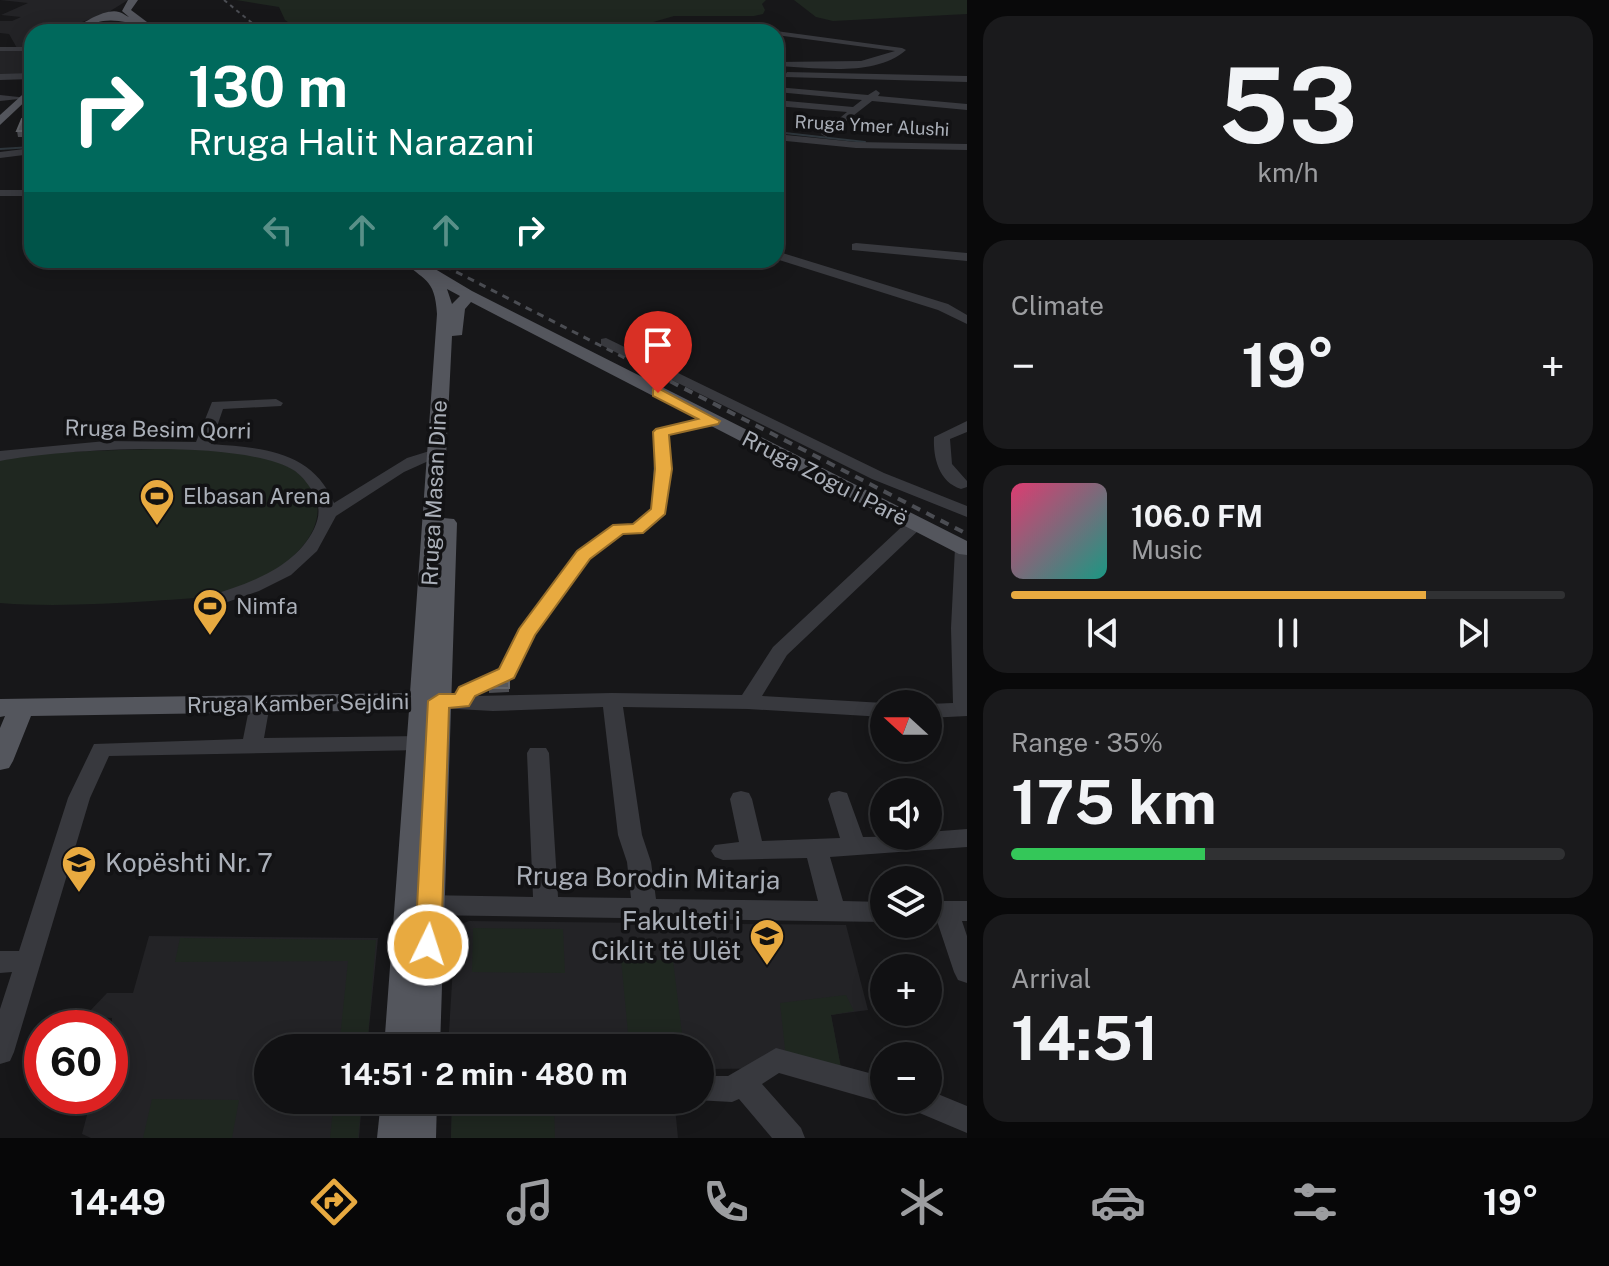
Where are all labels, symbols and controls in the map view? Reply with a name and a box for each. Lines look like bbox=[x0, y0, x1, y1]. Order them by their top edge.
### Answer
text: 53 bbox=[1218, 44, 1358, 166]
text: 130 m bbox=[188, 54, 348, 120]
icon: right bbox=[56, 56, 160, 160]
street label: Rruga Ymer Alushi bbox=[794, 111, 950, 140]
text: Rruga Halit Narazani bbox=[188, 121, 535, 163]
text: km/h bbox=[1257, 157, 1319, 188]
icon: left bbox=[256, 208, 300, 252]
icon: ahead bbox=[340, 208, 384, 252]
icon: ahead bbox=[424, 208, 468, 252]
icon: right bbox=[508, 208, 552, 252]
text: Climate bbox=[1011, 290, 1104, 321]
pin bbox=[624, 311, 692, 393]
icon: arrive bbox=[636, 323, 680, 367]
text: 19° bbox=[1241, 330, 1335, 401]
text: − bbox=[1011, 340, 1035, 392]
text: + bbox=[1541, 340, 1565, 392]
street label: Rruga Masan Dine bbox=[416, 400, 452, 586]
street label: Rruga Besim Qorri bbox=[64, 414, 252, 444]
street label: Rruga Zogu i Parë bbox=[738, 425, 912, 531]
sports icon: Elbasan Arena bbox=[138, 477, 176, 527]
place label: Elbasan Arena bbox=[183, 483, 331, 509]
text: 106.0 FM bbox=[1131, 498, 1263, 534]
text: Music bbox=[1131, 534, 1203, 565]
sports icon: Nimfa bbox=[191, 587, 229, 637]
place label: Nimfa bbox=[236, 593, 298, 619]
icon: previous bbox=[1081, 611, 1125, 655]
icon: pause bbox=[1266, 611, 1310, 655]
icon: next bbox=[1451, 611, 1495, 655]
street label: Rruga Kamber Sejdini bbox=[187, 688, 409, 718]
north arrow bbox=[870, 690, 942, 762]
map controls bbox=[870, 690, 942, 1114]
text: Range · 35% bbox=[1011, 727, 1163, 758]
text: 175 km bbox=[1011, 767, 1217, 838]
button: sound bbox=[870, 778, 942, 850]
school or university icon: Kopështi Nr. 7 bbox=[60, 844, 98, 894]
place label: Kopështi Nr. 7 bbox=[105, 847, 273, 878]
street label: Rruga Borodin Mitarja bbox=[515, 860, 781, 895]
button: layers bbox=[870, 866, 942, 938]
position arrow bbox=[386, 903, 470, 987]
place label: Fakulteti i Ciklit të Ulët bbox=[591, 905, 741, 966]
school or university icon: Fakulteti i Ciklit të Ulët bbox=[748, 917, 786, 967]
button: + bbox=[870, 954, 942, 1026]
text: Arrival bbox=[1011, 963, 1091, 994]
text: 14:51 bbox=[1011, 1003, 1158, 1074]
speed limit sign: 60 bbox=[24, 1010, 128, 1114]
button: − bbox=[870, 1042, 942, 1114]
text: 14:51 · 2 min · 480 m bbox=[340, 1056, 628, 1092]
icon: directions bbox=[306, 1174, 362, 1230]
icon: music bbox=[502, 1174, 558, 1230]
icon: phone bbox=[698, 1174, 754, 1230]
icon: climate bbox=[894, 1174, 950, 1230]
icon: car bbox=[1090, 1174, 1146, 1230]
icon: filters bbox=[1287, 1174, 1343, 1230]
text: 14:49 bbox=[70, 1181, 166, 1223]
text: 19° bbox=[1483, 1181, 1539, 1223]

